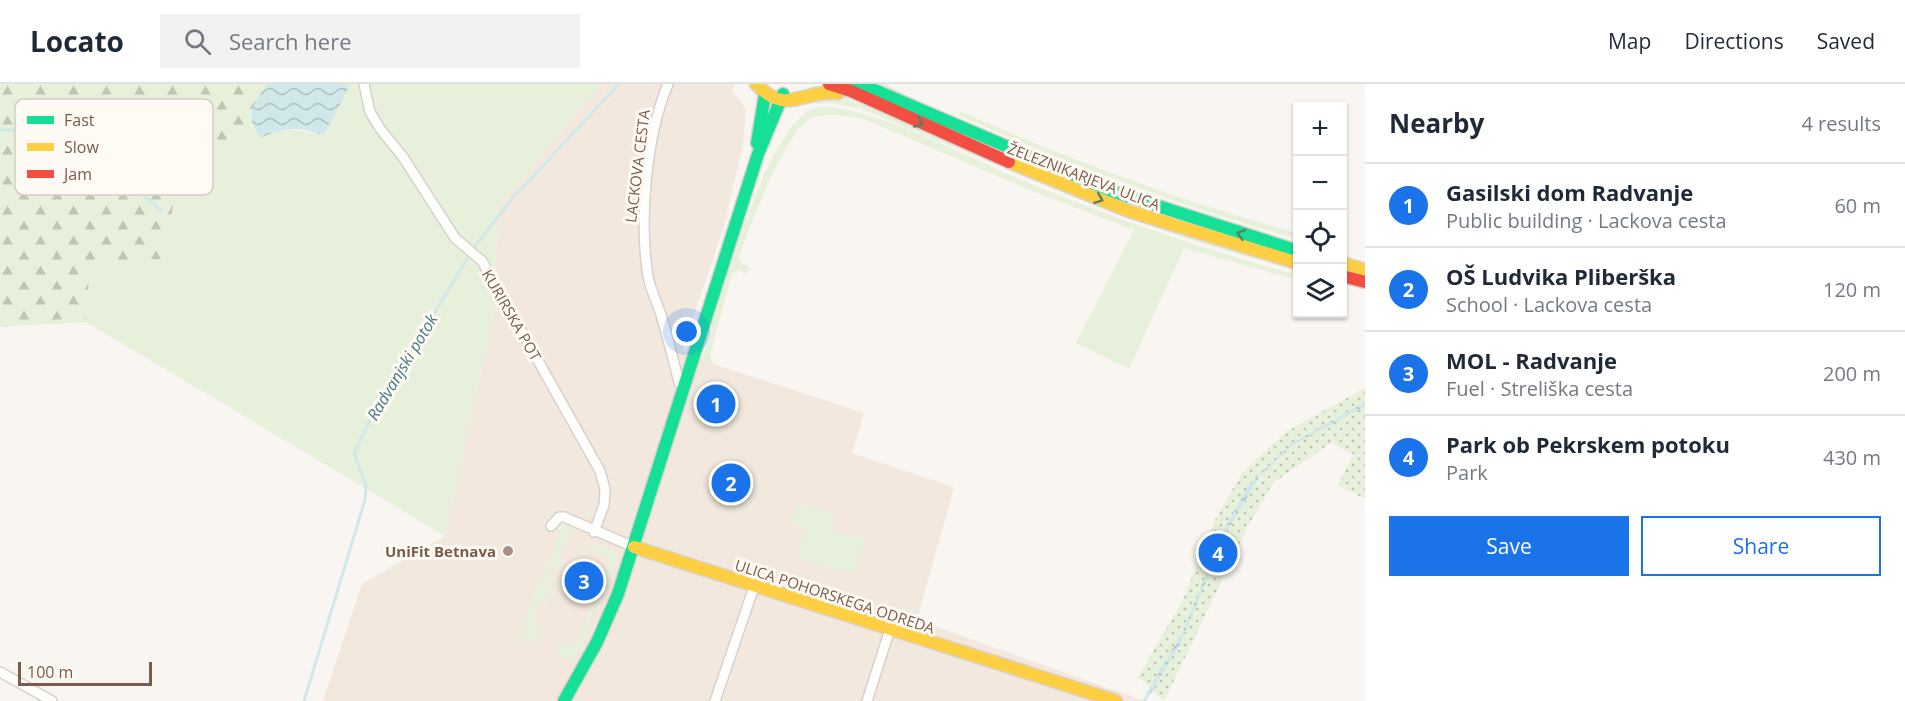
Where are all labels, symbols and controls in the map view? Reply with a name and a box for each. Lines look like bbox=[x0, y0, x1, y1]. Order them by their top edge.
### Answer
search box bbox=[160, 14, 580, 68]
text: Locato bbox=[30, 22, 124, 60]
icon: search bbox=[181, 25, 214, 58]
text: Search here bbox=[229, 26, 352, 56]
text: Map bbox=[1608, 27, 1651, 55]
text: Directions bbox=[1684, 27, 1784, 55]
text: Saved bbox=[1817, 27, 1875, 55]
legend bbox=[15, 99, 213, 195]
map controls bbox=[1293, 102, 1347, 318]
button: + bbox=[1293, 102, 1347, 156]
text: Nearby bbox=[1389, 105, 1484, 141]
street label: LACKOVA CESTA bbox=[620, 108, 654, 224]
text: Fast bbox=[64, 109, 95, 131]
text: 4 results bbox=[1801, 110, 1881, 137]
one-way arrow bbox=[913, 116, 924, 128]
text: Slow bbox=[64, 136, 99, 158]
street label: ŽELEZNIKARJEVA ULICA bbox=[1005, 138, 1164, 214]
button: − bbox=[1293, 156, 1347, 210]
text: Jam bbox=[62, 163, 92, 185]
text: Gasilski dom Radvanje bbox=[1446, 177, 1693, 207]
one-way arrow bbox=[1093, 192, 1103, 205]
text: 1 bbox=[1403, 192, 1414, 219]
text: 60 m bbox=[1834, 192, 1881, 219]
text: Public building · Lackova cesta bbox=[1446, 207, 1727, 234]
button: locate bbox=[1293, 210, 1347, 264]
one-way arrow bbox=[1236, 229, 1247, 241]
text: OŠ Ludvika Pliberška bbox=[1446, 261, 1676, 291]
button: layers bbox=[1293, 264, 1347, 318]
street label: KURIRSKA POT bbox=[478, 266, 547, 365]
text: 2 bbox=[1403, 276, 1414, 303]
text: 120 m bbox=[1823, 276, 1881, 303]
text: School · Lackova cesta bbox=[1446, 291, 1652, 318]
water label: Radvanjski potok bbox=[362, 309, 443, 424]
your location bbox=[672, 317, 701, 346]
text: MOL - Radvanje bbox=[1446, 345, 1617, 375]
text: 3 bbox=[1403, 360, 1414, 387]
text: 200 m bbox=[1823, 360, 1881, 387]
text: Fuel · Streliška cesta bbox=[1446, 375, 1633, 402]
pin: 1 bbox=[696, 382, 736, 426]
text: Park ob Pekrskem potoku bbox=[1446, 429, 1730, 459]
text: 4 bbox=[1403, 444, 1414, 471]
text: 430 m bbox=[1823, 444, 1881, 471]
text: Park bbox=[1446, 459, 1488, 486]
pin: 2 bbox=[712, 460, 750, 506]
button: Save bbox=[1389, 516, 1629, 576]
button: Share bbox=[1641, 516, 1881, 576]
pin: 4 bbox=[1198, 530, 1238, 576]
place label: UniFit Betnava bbox=[385, 541, 496, 561]
marker: UniFit Betnava bbox=[501, 544, 515, 558]
street label: ULICA POHORSKEGA ODREDA bbox=[733, 554, 938, 638]
pin: 3 bbox=[564, 558, 604, 604]
scale bar bbox=[18, 659, 152, 686]
text: 100 m bbox=[27, 661, 73, 683]

